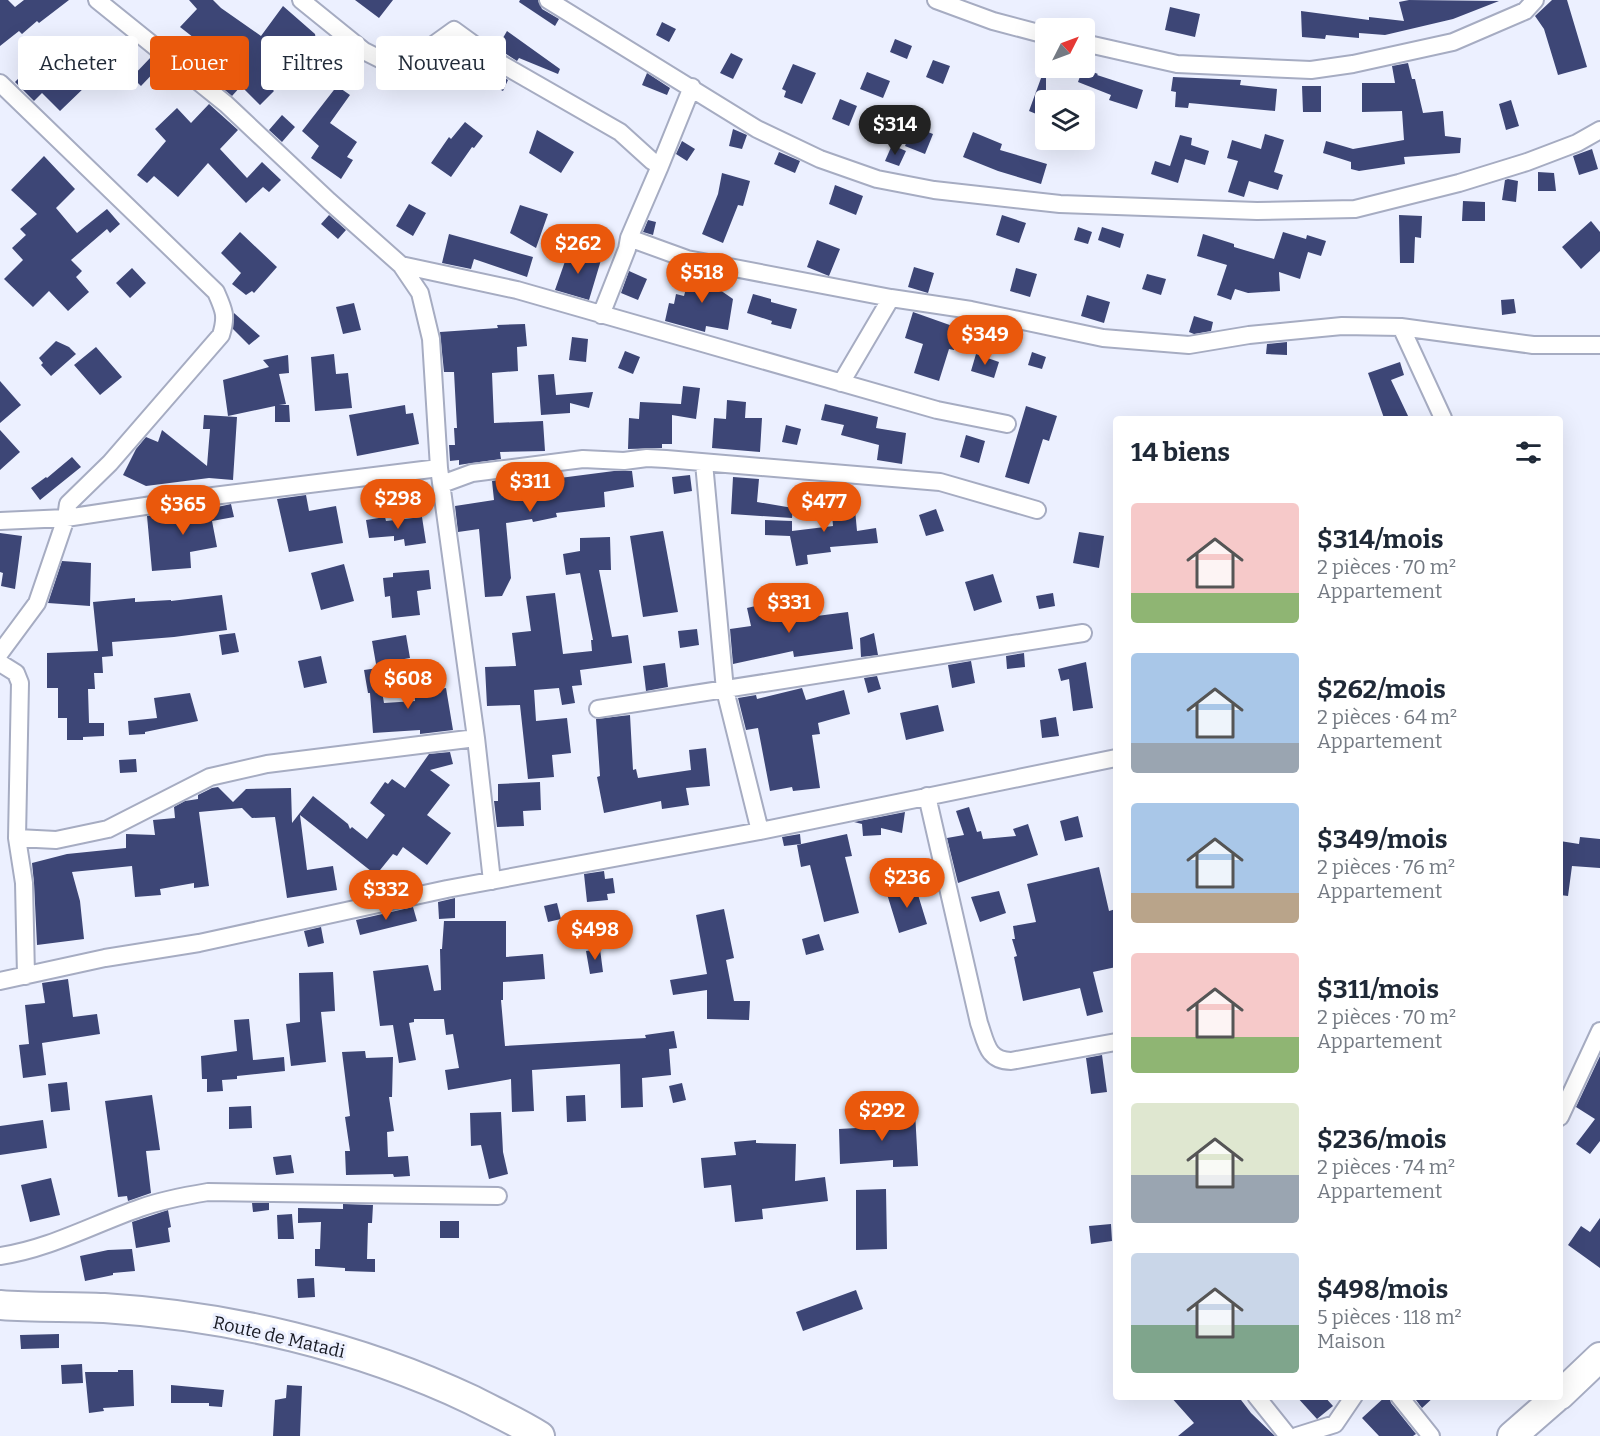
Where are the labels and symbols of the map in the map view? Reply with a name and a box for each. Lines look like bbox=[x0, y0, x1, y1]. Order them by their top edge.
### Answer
north arrow bbox=[1035, 18, 1095, 78]
pin: $314 bbox=[859, 105, 931, 156]
pin: $262 bbox=[542, 224, 614, 275]
pin: $518 bbox=[666, 253, 738, 304]
pin: $349 bbox=[949, 315, 1021, 366]
pin: $311 bbox=[494, 462, 566, 513]
pin: $298 bbox=[362, 479, 434, 530]
pin: $477 bbox=[788, 482, 860, 533]
pin: $365 bbox=[147, 485, 219, 536]
pin: $331 bbox=[753, 583, 825, 634]
pin: $608 bbox=[372, 659, 444, 710]
pin: $236 bbox=[871, 858, 943, 909]
pin: $332 bbox=[350, 870, 422, 921]
pin: $498 bbox=[559, 910, 631, 961]
pin: $292 bbox=[846, 1091, 918, 1142]
street label: Route de Matadi bbox=[211, 1311, 347, 1363]

